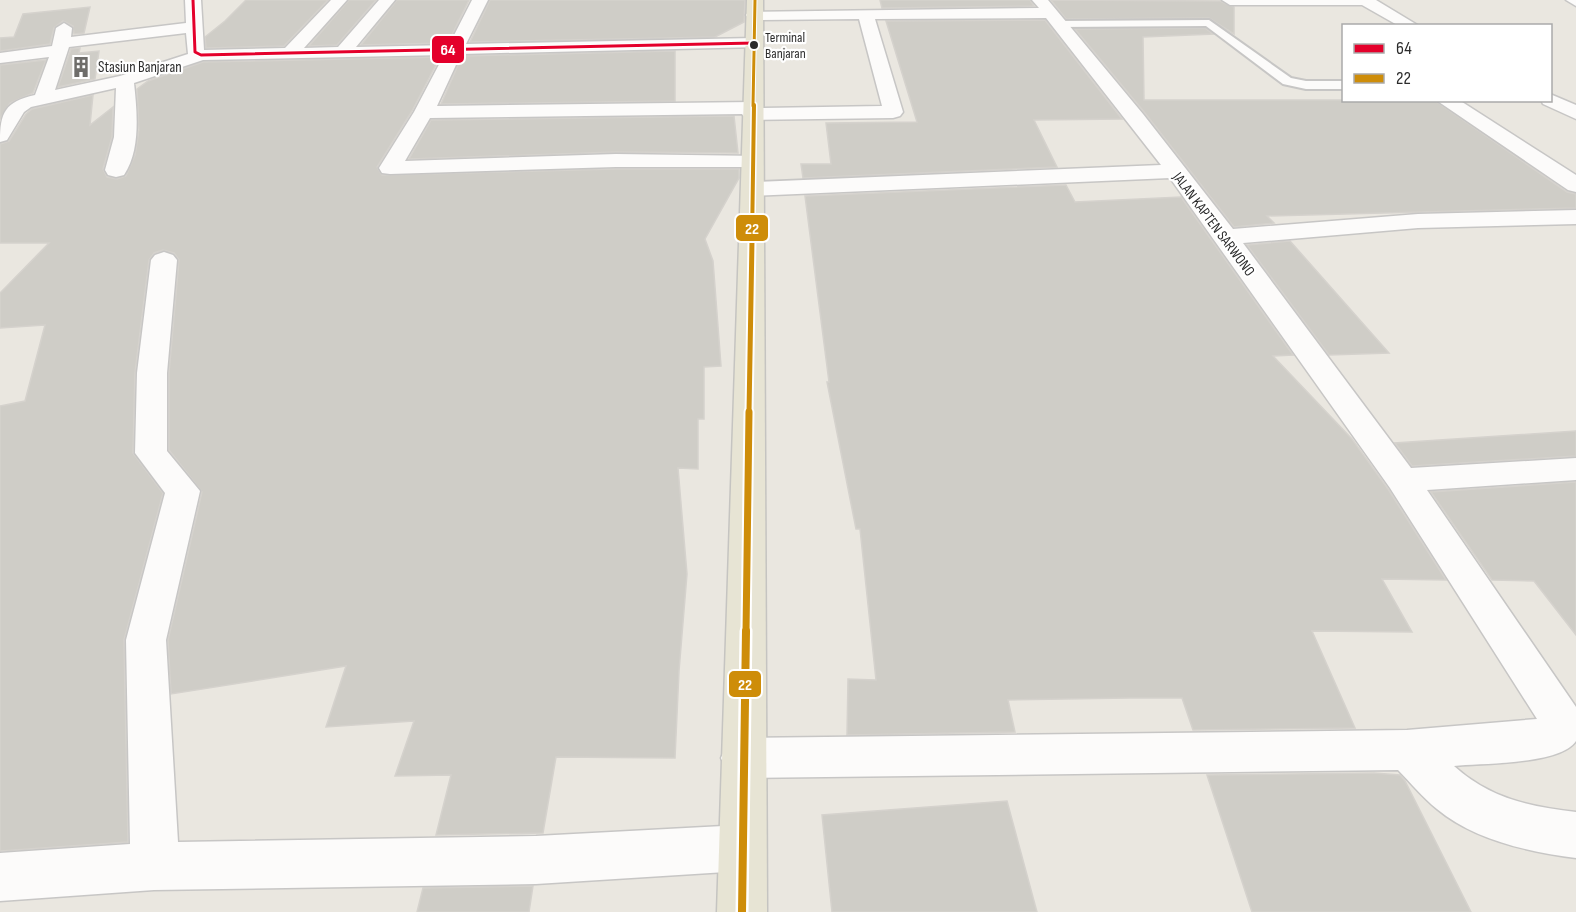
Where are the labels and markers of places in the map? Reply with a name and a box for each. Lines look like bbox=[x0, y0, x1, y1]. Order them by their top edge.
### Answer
place label: Terminal Banjaran bbox=[765, 29, 806, 62]
marker: Terminal Banjaran bbox=[748, 39, 760, 51]
building icon: Stasiun Banjaran bbox=[69, 55, 93, 79]
place label: Stasiun Banjaran bbox=[98, 58, 182, 77]

